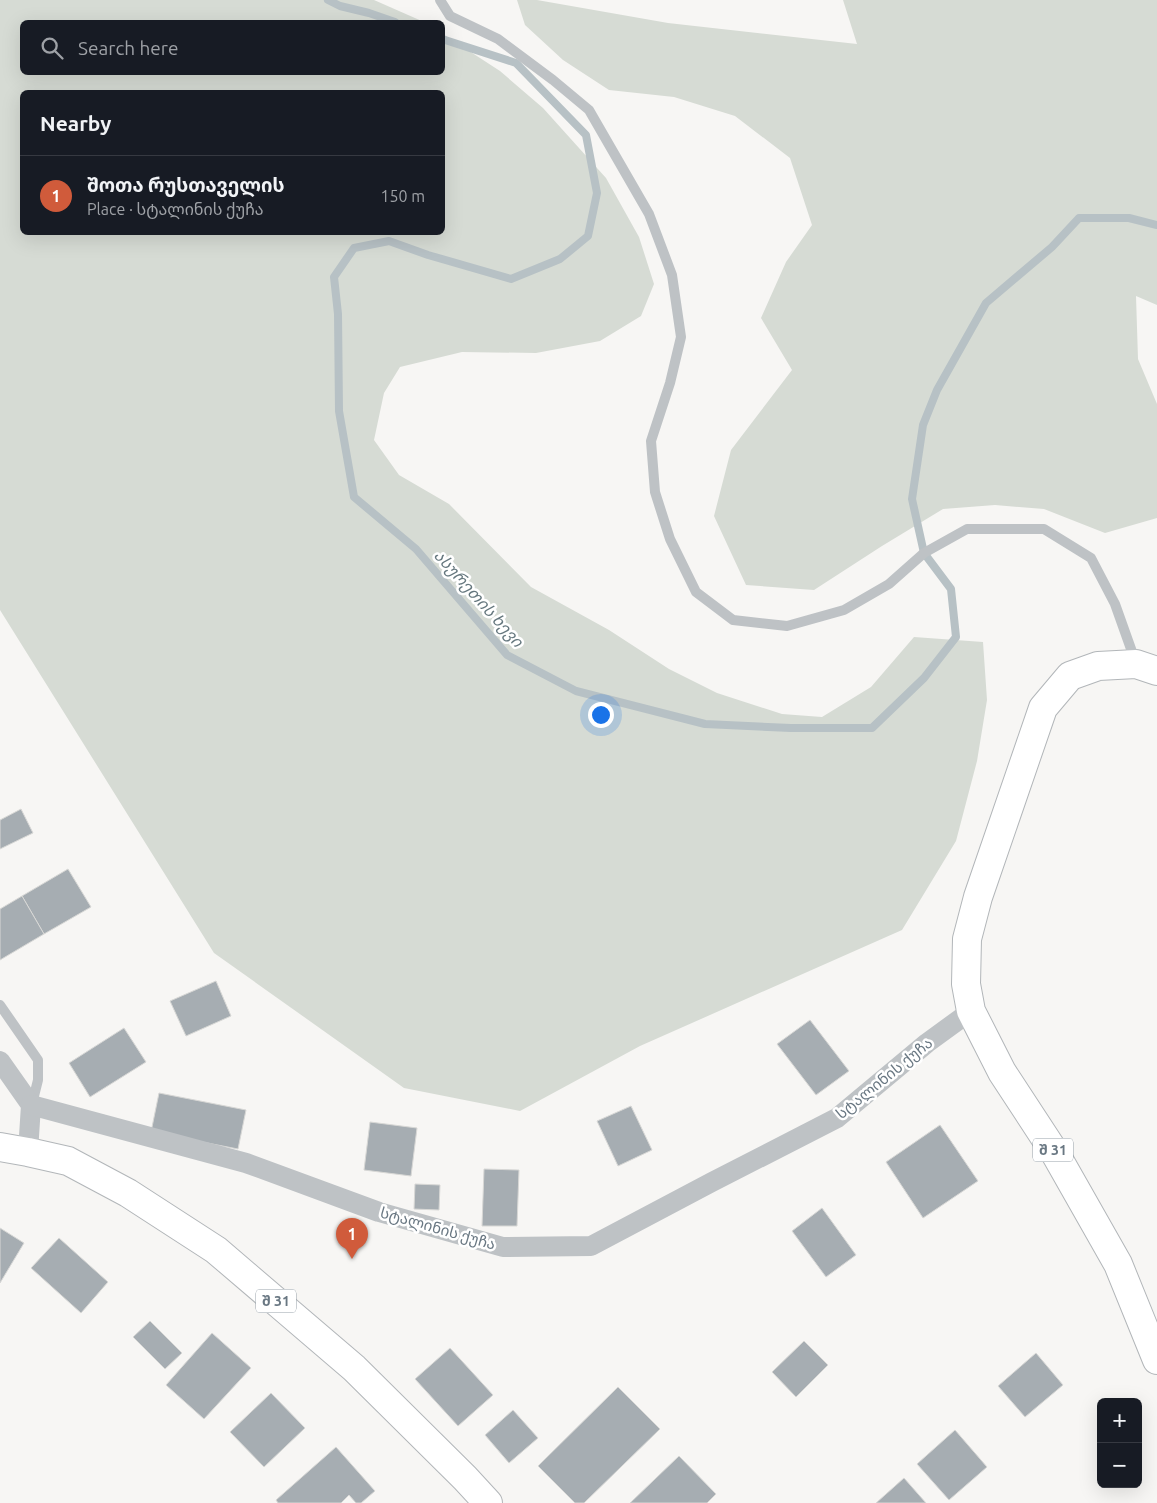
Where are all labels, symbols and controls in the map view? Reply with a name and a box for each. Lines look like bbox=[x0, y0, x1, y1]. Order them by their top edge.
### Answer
search box bbox=[20, 20, 445, 75]
icon: search bbox=[38, 34, 66, 62]
text: Search here bbox=[78, 37, 178, 59]
text: Nearby bbox=[40, 111, 111, 135]
text: შოთა რუსთაველის bbox=[87, 174, 285, 196]
text: 1 bbox=[51, 187, 61, 205]
text: 150 m bbox=[380, 187, 425, 205]
text: Place · სტალინის ქუჩა bbox=[87, 200, 263, 218]
water label: ასურეთის ხევი bbox=[430, 546, 528, 651]
your location bbox=[588, 702, 614, 728]
street label: სტალინის ქუჩა bbox=[832, 1034, 936, 1123]
road number: შ 31 bbox=[1033, 1138, 1073, 1162]
street label: სტალინის ქუჩა bbox=[378, 1203, 498, 1254]
pin: 1 bbox=[336, 1218, 368, 1259]
road number: შ 31 bbox=[256, 1290, 296, 1312]
map controls bbox=[1097, 1398, 1142, 1488]
button: + bbox=[1097, 1398, 1142, 1443]
button: − bbox=[1097, 1443, 1142, 1488]

